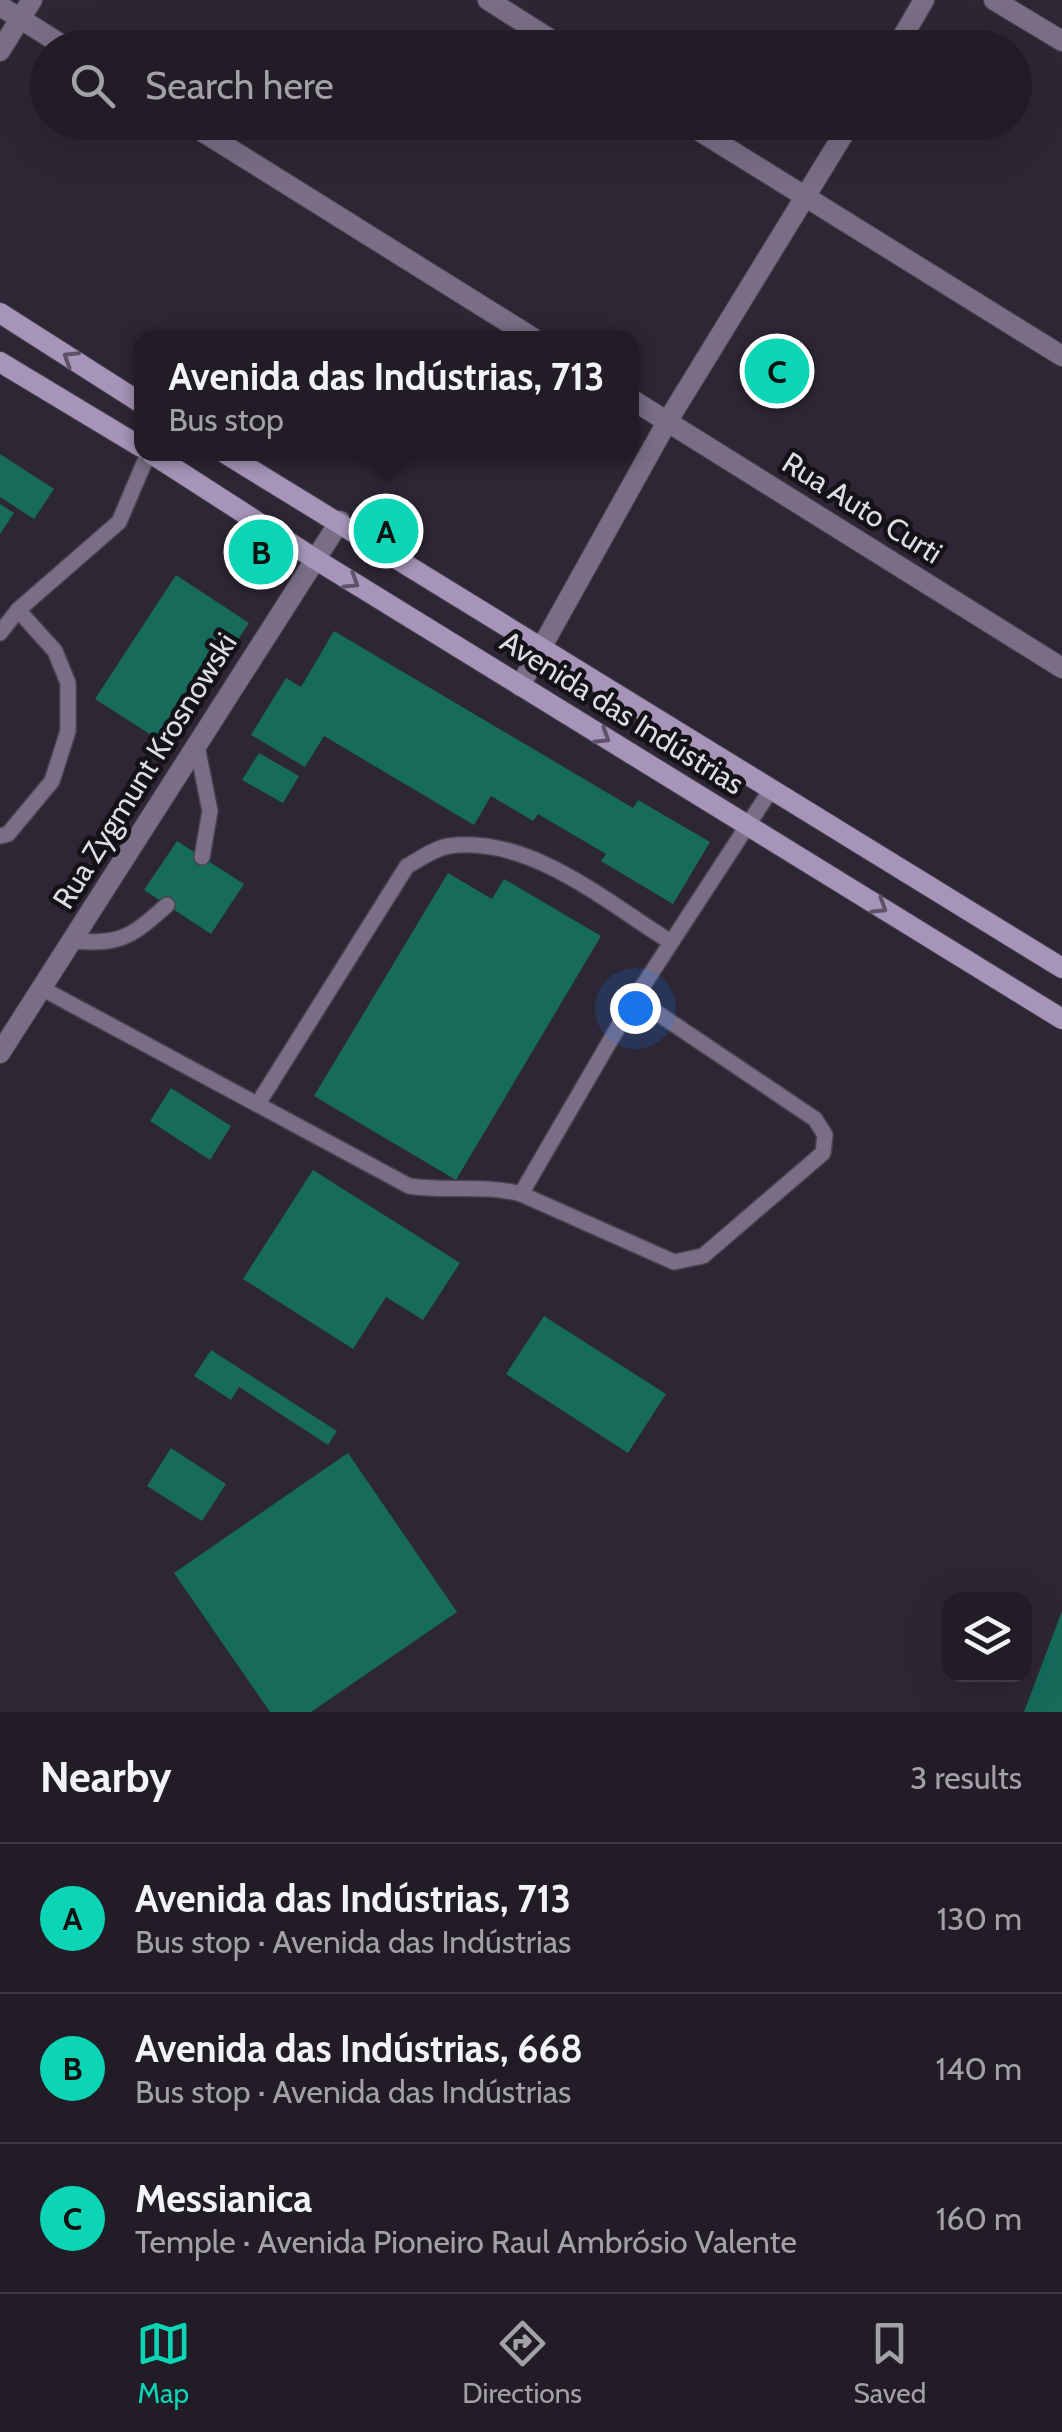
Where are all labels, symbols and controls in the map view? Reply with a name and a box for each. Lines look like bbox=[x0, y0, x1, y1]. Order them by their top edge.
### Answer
search box bbox=[30, 30, 1032, 140]
icon: search bbox=[65, 58, 120, 113]
text: Search here bbox=[145, 62, 334, 109]
popup bbox=[134, 331, 639, 461]
pin: C bbox=[744, 334, 810, 408]
one-way arrow bbox=[63, 351, 81, 370]
text: Avenida das Indústrias, 713 bbox=[168, 353, 605, 400]
text: Bus stop bbox=[168, 400, 284, 439]
street label: Rua Auto Curti bbox=[776, 444, 949, 571]
pin: A bbox=[354, 494, 418, 568]
pin: B bbox=[228, 514, 294, 590]
one-way arrow bbox=[341, 570, 359, 589]
street label: Avenida das Indústrias bbox=[494, 623, 751, 802]
street label: Rua Zygmunt Krosnowski bbox=[45, 626, 245, 915]
one-way arrow bbox=[592, 725, 610, 744]
one-way arrow bbox=[869, 895, 887, 914]
your location bbox=[610, 983, 661, 1034]
map controls bbox=[942, 1592, 1032, 1682]
button: layers bbox=[942, 1592, 1032, 1682]
text: Nearby bbox=[40, 1751, 172, 1803]
text: 3 results bbox=[910, 1758, 1022, 1797]
text: Avenida das Indústrias, 713 bbox=[135, 1875, 571, 1922]
text: A bbox=[62, 1899, 83, 1938]
text: 130 m bbox=[937, 1899, 1022, 1938]
text: Bus stop · Avenida das Indústrias bbox=[135, 1922, 571, 1961]
text: Avenida das Indústrias, 668 bbox=[135, 2025, 583, 2072]
text: B bbox=[62, 2049, 83, 2088]
text: 140 m bbox=[935, 2049, 1022, 2088]
text: Bus stop · Avenida das Indústrias bbox=[135, 2072, 571, 2111]
text: Messianica bbox=[135, 2175, 312, 2222]
text: C bbox=[63, 2199, 82, 2238]
text: 160 m bbox=[936, 2199, 1022, 2238]
text: Temple · Avenida Pioneiro Raul Ambrósio Valente bbox=[135, 2222, 797, 2261]
tab: Map bbox=[136, 2316, 191, 2410]
tab: Directions bbox=[462, 2316, 582, 2410]
tab: Saved bbox=[854, 2316, 926, 2410]

